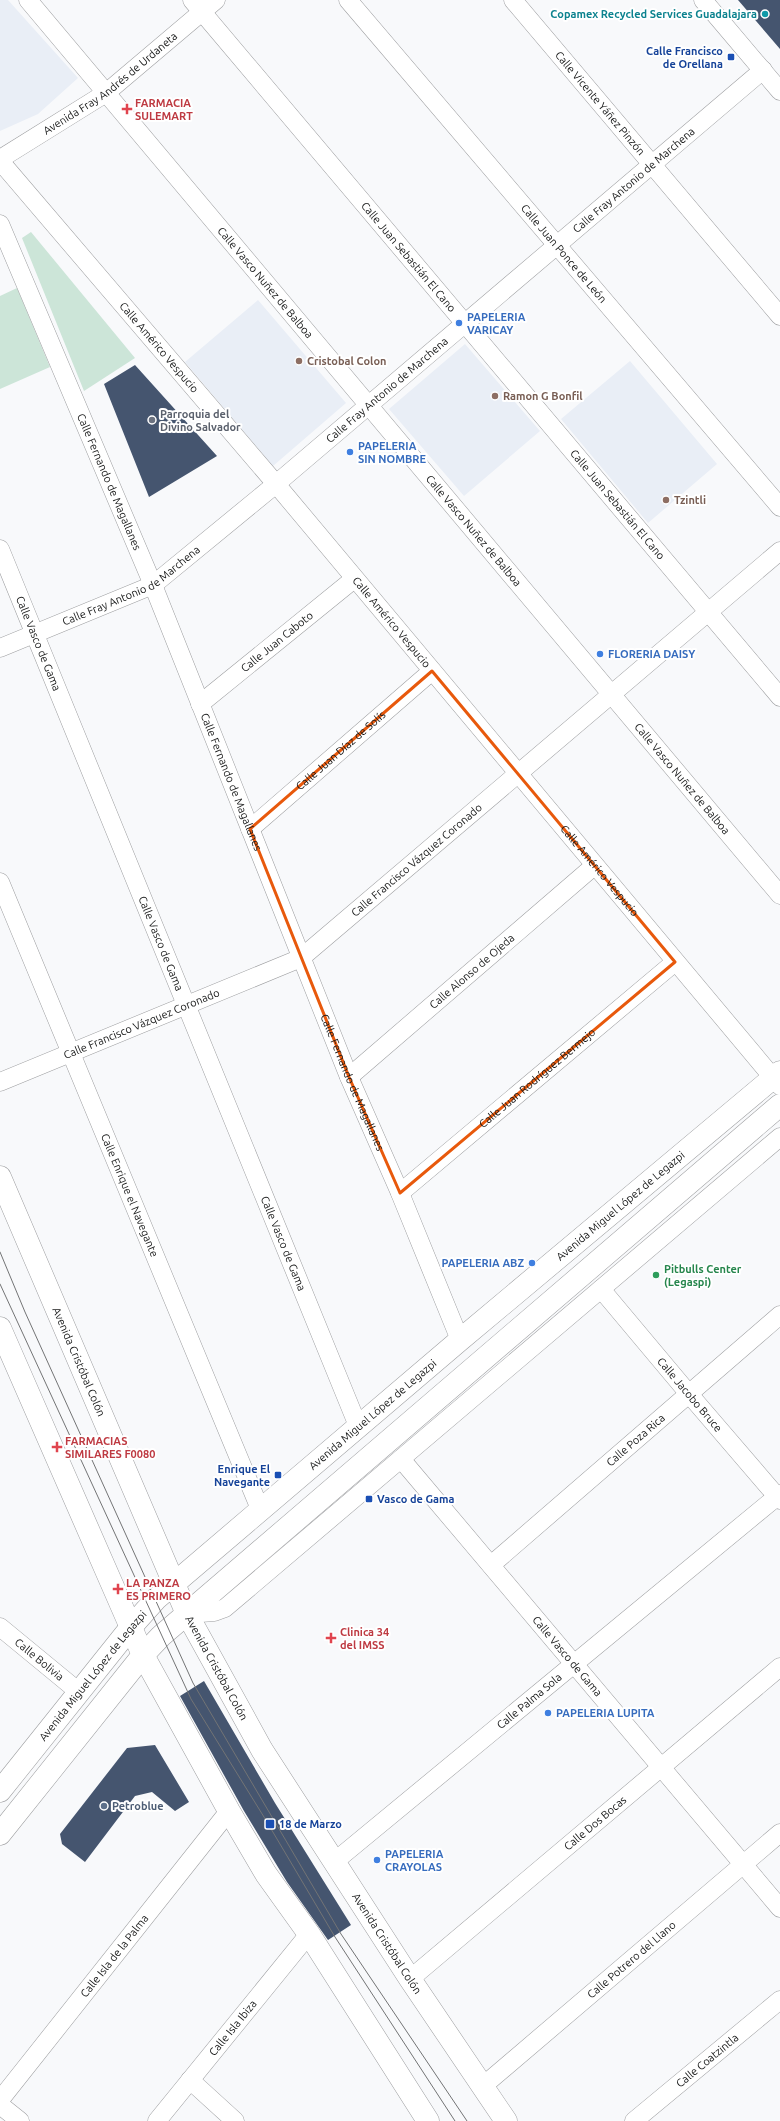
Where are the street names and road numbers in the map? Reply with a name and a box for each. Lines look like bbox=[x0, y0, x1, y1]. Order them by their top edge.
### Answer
street label: Avenida Fray Andrés de Urdaneta bbox=[41, 30, 179, 137]
street label: Calle Vicente Yáñez Pinzón bbox=[553, 49, 647, 157]
street label: Calle Fray Antonio de Marchena bbox=[570, 125, 697, 235]
street label: Calle Juan Sebastián El Cano bbox=[359, 199, 458, 314]
street label: Calle Juan Ponce de León bbox=[519, 202, 609, 305]
street label: Calle Vasco Nuñez de Balboa bbox=[215, 225, 315, 340]
street label: Calle Américo Vespucio bbox=[117, 300, 201, 395]
street label: Calle Fray Antonio de Marchena bbox=[323, 335, 450, 445]
street label: Calle Fernando de Magallanes bbox=[75, 412, 144, 552]
street label: Calle Juan Sebastián El Cano bbox=[568, 447, 667, 562]
street label: Calle Vasco Nuñez de Balboa bbox=[424, 473, 524, 589]
street label: Calle Fray Antonio de Marchena bbox=[61, 543, 202, 628]
street label: Calle Américo Vespucio bbox=[350, 574, 433, 670]
street label: Calle Vasco de Gama bbox=[14, 594, 63, 693]
street label: Calle Juan Caboto bbox=[239, 609, 315, 674]
street label: Calle Juan Díaz de Solís bbox=[294, 708, 388, 792]
street label: Calle Fernando de Magallanes bbox=[199, 711, 264, 853]
street label: Calle Vasco Nuñez de Balboa bbox=[632, 721, 732, 837]
street label: Calle Francisco Vázquez Coronado bbox=[349, 801, 484, 919]
street label: Calle Américo Vespucio bbox=[558, 823, 641, 918]
street label: Calle Vasco de Gama bbox=[136, 894, 186, 993]
street label: Calle Alonso de Ojeda bbox=[427, 932, 517, 1011]
street label: Calle Francisco Vázquez Coronado bbox=[62, 986, 221, 1061]
street label: Calle Fernando de Magallanes bbox=[319, 1012, 387, 1153]
street label: Calle Juan Rodríguez Bermejo bbox=[477, 1026, 598, 1130]
street label: Calle Enrique el Navegante bbox=[99, 1132, 161, 1259]
street label: Avenida Miguel López de Legazpi bbox=[554, 1149, 687, 1263]
street label: Calle Vasco de Gama bbox=[259, 1194, 308, 1293]
street label: Avenida Cristóbal Colón bbox=[50, 1305, 108, 1418]
street label: Calle Jacobo Bruce bbox=[655, 1355, 725, 1434]
street label: Avenida Miguel López de Legazpi bbox=[307, 1357, 439, 1472]
street label: Calle Poza Rica bbox=[604, 1412, 667, 1469]
street label: Avenida Miguel López de Legazpi bbox=[37, 1608, 149, 1743]
street label: Avenida Cristóbal Colón bbox=[183, 1614, 250, 1722]
street label: Calle Vasco de Gama bbox=[530, 1614, 605, 1699]
street label: Calle Bolivia bbox=[13, 1636, 66, 1683]
street label: Calle Palma Sola bbox=[494, 1671, 564, 1731]
street label: Calle Dos Bocas bbox=[562, 1793, 629, 1853]
street label: Avenida Cristóbal Colón bbox=[350, 1891, 424, 1996]
street label: Calle Isla de la Palma bbox=[78, 1912, 151, 1999]
street label: Calle Potrero del Llano bbox=[585, 1919, 678, 2001]
street label: Calle Isla Ibiza bbox=[207, 1998, 259, 2058]
street label: Calle Coatzintla bbox=[674, 2031, 741, 2090]

